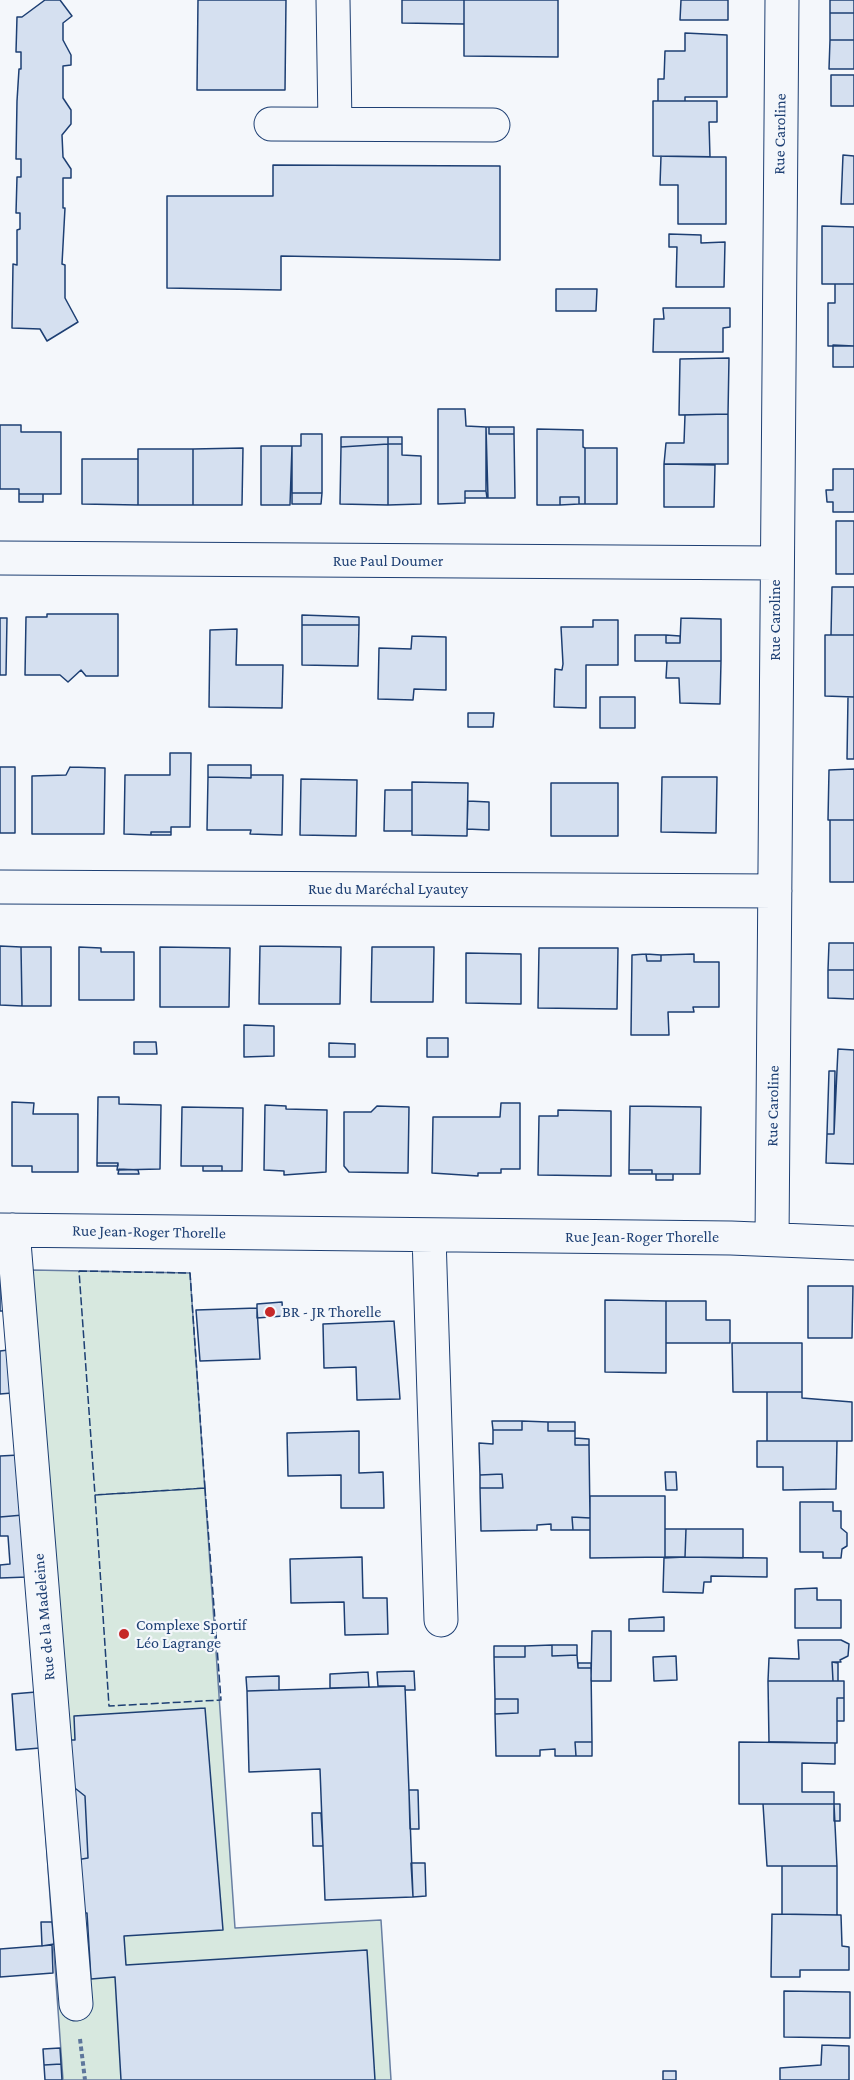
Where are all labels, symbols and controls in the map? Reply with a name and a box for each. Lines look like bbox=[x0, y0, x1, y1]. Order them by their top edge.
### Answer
street label: Rue Caroline bbox=[770, 93, 790, 175]
street label: Rue Paul Doumer bbox=[333, 551, 443, 571]
street label: Rue Caroline bbox=[765, 579, 785, 661]
street label: Rue du Maréchal Lyautey bbox=[308, 879, 468, 899]
street label: Rue Caroline bbox=[763, 1065, 783, 1147]
street label: Rue Jean-Roger Thorelle bbox=[72, 1221, 226, 1243]
street label: Rue Jean-Roger Thorelle bbox=[565, 1227, 719, 1247]
place label: BR - JR Thorelle bbox=[282, 1302, 381, 1322]
marker: BR - JR Thorelle bbox=[263, 1305, 277, 1319]
street label: Rue de la Madeleine bbox=[29, 1553, 59, 1681]
place label: Complexe Sportif Léo Lagrange bbox=[136, 1615, 247, 1653]
marker: Complexe Sportif Léo Lagrange bbox=[117, 1627, 131, 1641]

